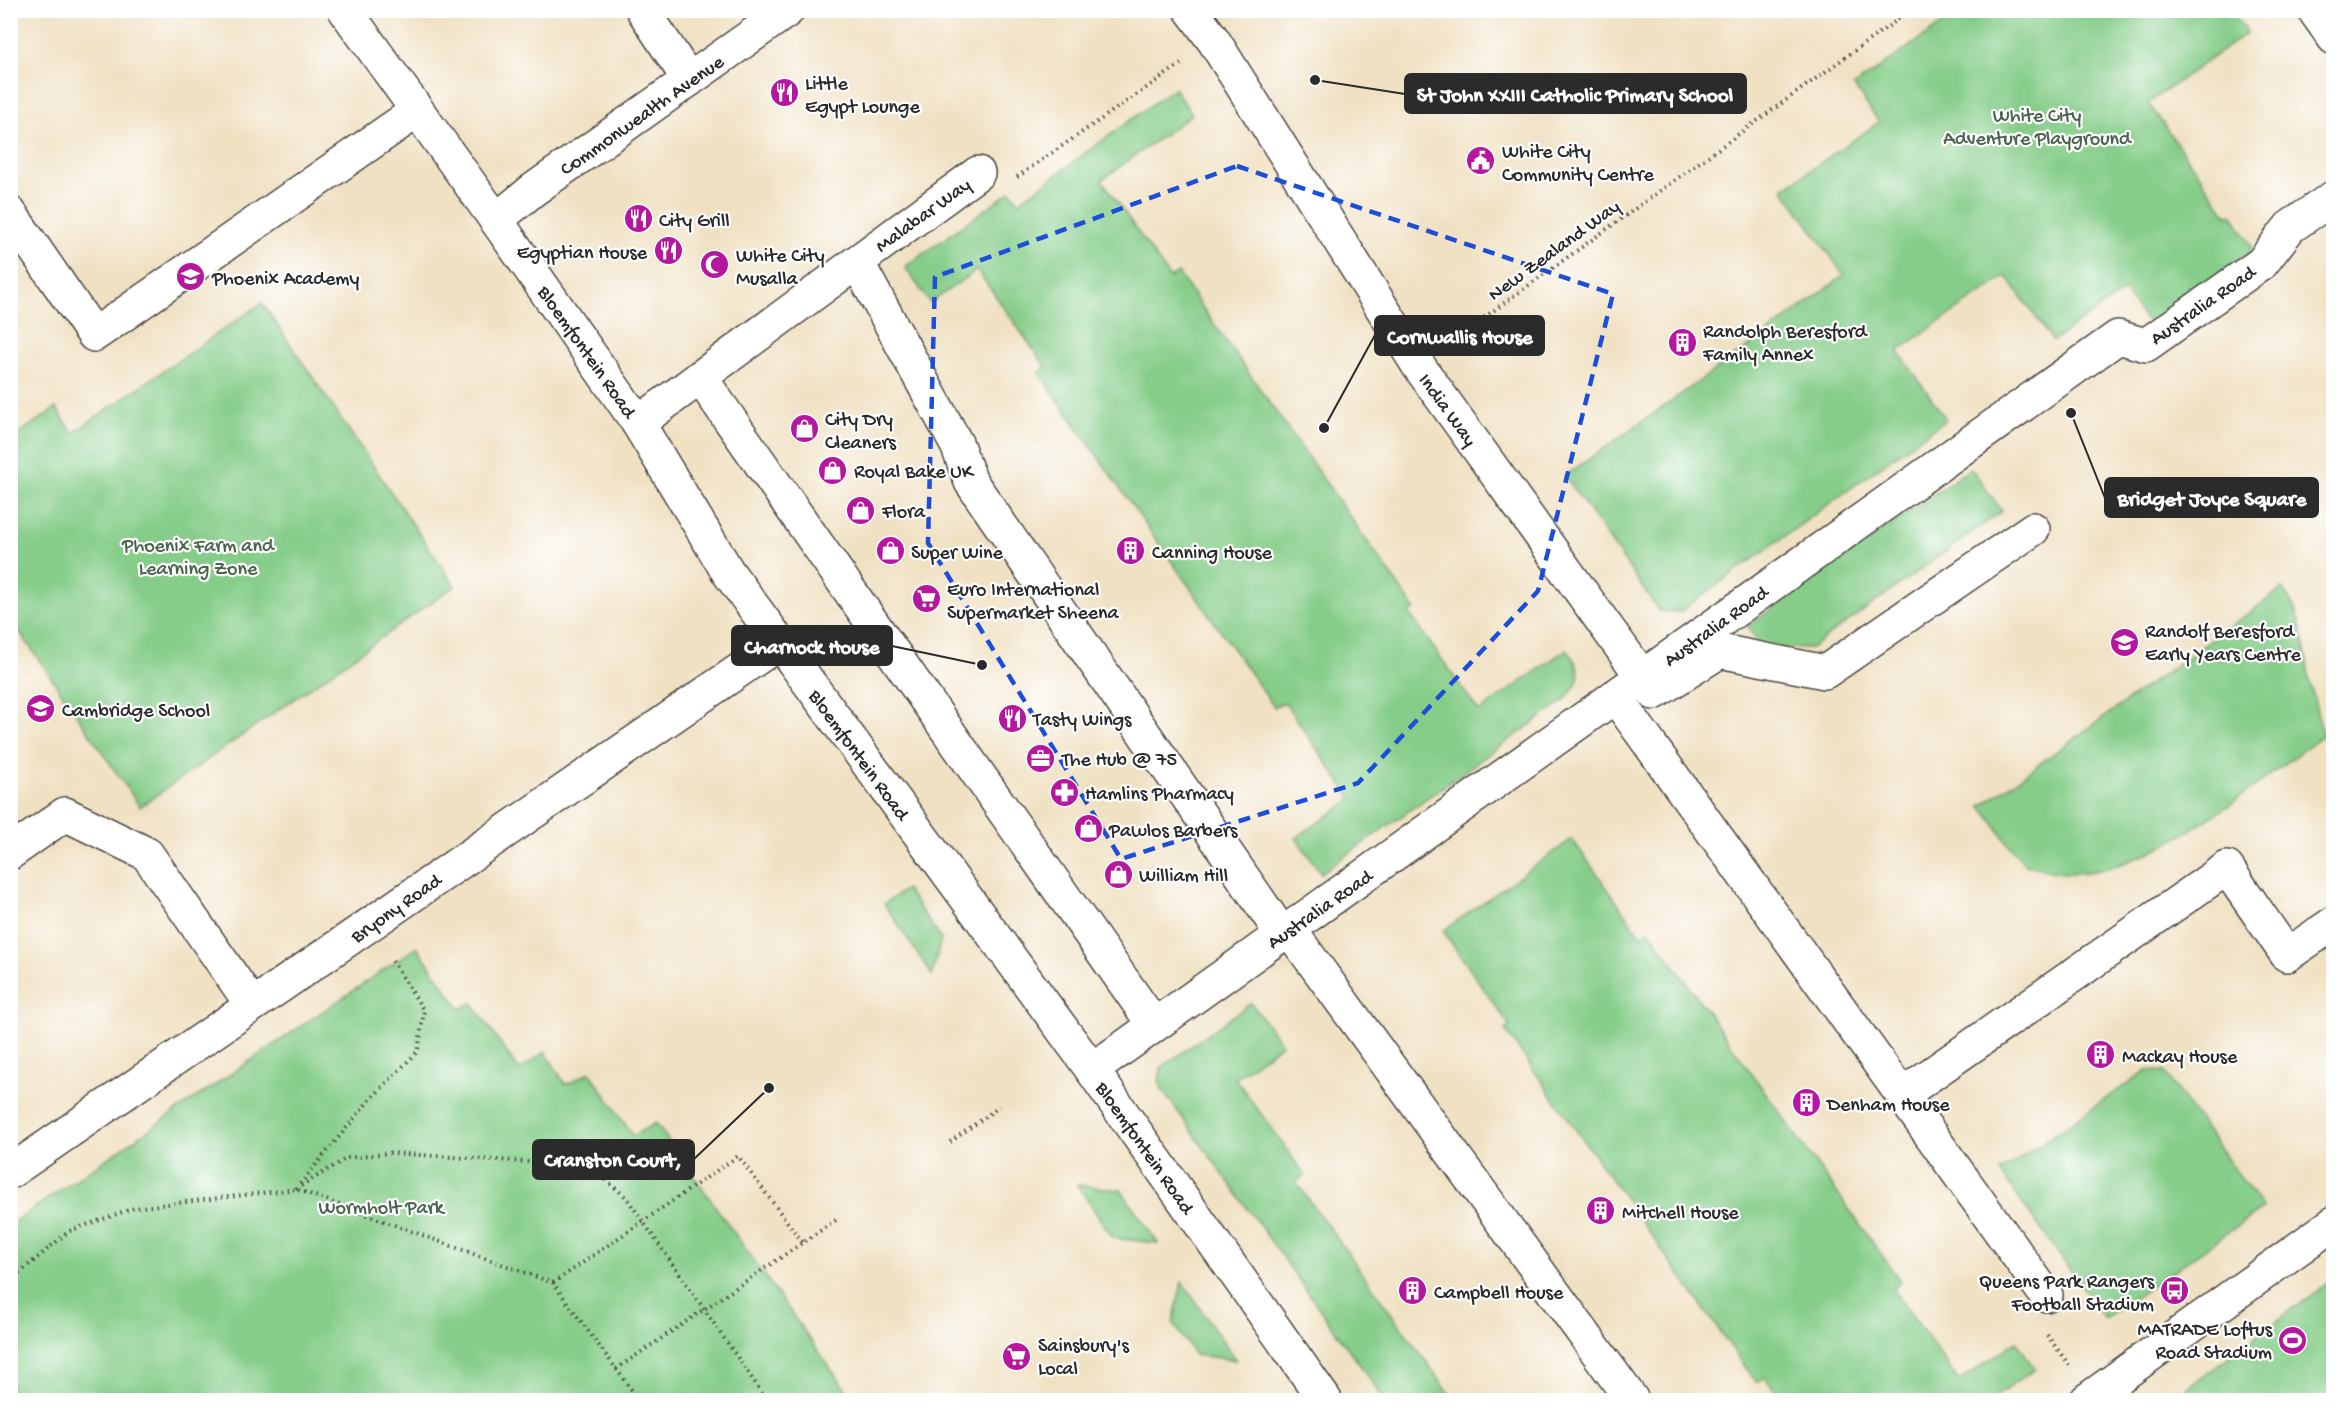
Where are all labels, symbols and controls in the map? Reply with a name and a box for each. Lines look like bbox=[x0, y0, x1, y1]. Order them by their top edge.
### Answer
street label: Commonwealth Avenue bbox=[557, 51, 730, 182]
place label: Little Egypt Lounge bbox=[805, 74, 920, 120]
callout: St John XXIII Catholic Primary School bbox=[1405, 74, 1746, 113]
restaurant icon: Little Egypt Lounge bbox=[768, 77, 800, 109]
text: St John XXIII Catholic Primary School bbox=[1417, 85, 1734, 110]
park label: White City Adventure Playground bbox=[1943, 106, 2133, 152]
place label: White City Community Centre bbox=[1502, 142, 1654, 188]
public building icon: White City Community Centre bbox=[1465, 145, 1497, 177]
street label: Malabar Way bbox=[872, 175, 976, 259]
street label: New Zealand Way bbox=[1485, 196, 1626, 307]
restaurant icon: City Grill bbox=[622, 203, 654, 235]
place label: City Grill bbox=[659, 211, 730, 234]
restaurant icon: Egyptian House bbox=[652, 235, 684, 267]
place label: Egyptian House bbox=[517, 243, 648, 266]
place label: White City Musalla bbox=[736, 246, 825, 292]
mosque icon: White City Musalla bbox=[699, 249, 731, 281]
school or university icon: Phoenix Academy bbox=[175, 261, 207, 293]
street label: Australia Road bbox=[2147, 261, 2263, 352]
place label: Phoenix Academy bbox=[211, 269, 360, 292]
street label: Bloemfontein Road bbox=[530, 282, 641, 425]
callout: Cornwallis House bbox=[1375, 316, 1544, 355]
place label: Randolph Beresford Family Annex bbox=[1702, 322, 1869, 368]
building icon: Randolph Beresford Family Annex bbox=[1666, 326, 1698, 358]
text: Cornwallis House bbox=[1386, 327, 1534, 352]
street label: India Way bbox=[1412, 370, 1480, 452]
place label: City Dry Cleaners bbox=[825, 410, 897, 456]
shop icon: City Dry Cleaners bbox=[788, 413, 820, 445]
shop icon: Royal Bake UK bbox=[817, 454, 849, 486]
place label: Royal Bake UK bbox=[854, 462, 975, 485]
callout: Bridget Joyce Square bbox=[2105, 478, 2318, 517]
text: Bridget Joyce Square bbox=[2117, 489, 2308, 514]
shop icon: Flora bbox=[845, 494, 877, 526]
place label: Flora bbox=[881, 502, 926, 525]
shop icon: Super Wine bbox=[874, 535, 906, 567]
building icon: Canning House bbox=[1115, 535, 1147, 567]
park label: Phoenix Farm and Learning Zone bbox=[121, 536, 276, 582]
place label: Super Wine bbox=[911, 543, 1003, 566]
place label: Canning House bbox=[1152, 543, 1272, 566]
place label: Euro International Supermarket Sheena bbox=[947, 580, 1120, 626]
street label: Australia Road bbox=[1660, 581, 1775, 673]
supermarket icon: Euro International Supermarket Sheena bbox=[910, 583, 942, 615]
place label: Randolf Beresford Early Years Centre bbox=[2145, 622, 2301, 668]
callout: Charnock House bbox=[732, 626, 892, 665]
school or university icon: Randolf Beresford Early Years Centre bbox=[2108, 626, 2140, 658]
text: Charnock House bbox=[743, 637, 881, 662]
street label: Bloemfontein Road bbox=[801, 685, 914, 828]
school or university icon: Cambridge School bbox=[25, 693, 57, 725]
place label: Cambridge School bbox=[62, 701, 210, 724]
restaurant icon: Tasty Wings bbox=[996, 702, 1028, 734]
place label: Tasty Wings bbox=[1032, 710, 1132, 733]
office icon: The Hub @ 75 bbox=[1025, 742, 1057, 774]
place label: The Hub @ 75 bbox=[1061, 750, 1177, 773]
pharmacy icon: Hamlins Pharmacy bbox=[1048, 776, 1080, 808]
place label: Hamlins Pharmacy bbox=[1085, 784, 1234, 807]
shop icon: Pawlos Barbers bbox=[1072, 813, 1104, 845]
place label: Pawlos Barbers bbox=[1108, 821, 1238, 844]
shop icon: William Hill bbox=[1102, 858, 1134, 890]
street label: Australia Road bbox=[1264, 865, 1380, 956]
place label: William Hill bbox=[1139, 866, 1228, 889]
street label: Bryony Road bbox=[346, 869, 449, 950]
building icon: Mackay House bbox=[2085, 1039, 2117, 1071]
place label: Mackay House bbox=[2122, 1047, 2238, 1070]
street label: Bloemfontein Road bbox=[1088, 1078, 1199, 1221]
building icon: Denham House bbox=[1790, 1087, 1822, 1119]
place label: Denham House bbox=[1825, 1095, 1950, 1118]
callout: Cranston Court, bbox=[533, 1140, 694, 1179]
text: Cranston Court, bbox=[543, 1150, 682, 1175]
building icon: Mitchell House bbox=[1585, 1195, 1617, 1227]
park label: Wormholt Park bbox=[318, 1198, 446, 1221]
place label: Mitchell House bbox=[1622, 1203, 1739, 1226]
place label: Queens Park Rangers Football Stadium bbox=[1979, 1272, 2155, 1318]
building icon: Campbell House bbox=[1397, 1275, 1429, 1307]
bus stop icon: Queens Park Rangers Football Stadium bbox=[2159, 1275, 2191, 1307]
place label: Campbell House bbox=[1434, 1283, 1564, 1306]
place label: MATRADE Loftus Road Stadium bbox=[2137, 1320, 2273, 1366]
sports icon: MATRADE Loftus Road Stadium bbox=[2277, 1324, 2309, 1356]
place label: Sainsbury's Local bbox=[1038, 1336, 1130, 1382]
supermarket icon: Sainsbury's Local bbox=[1001, 1340, 1033, 1372]

